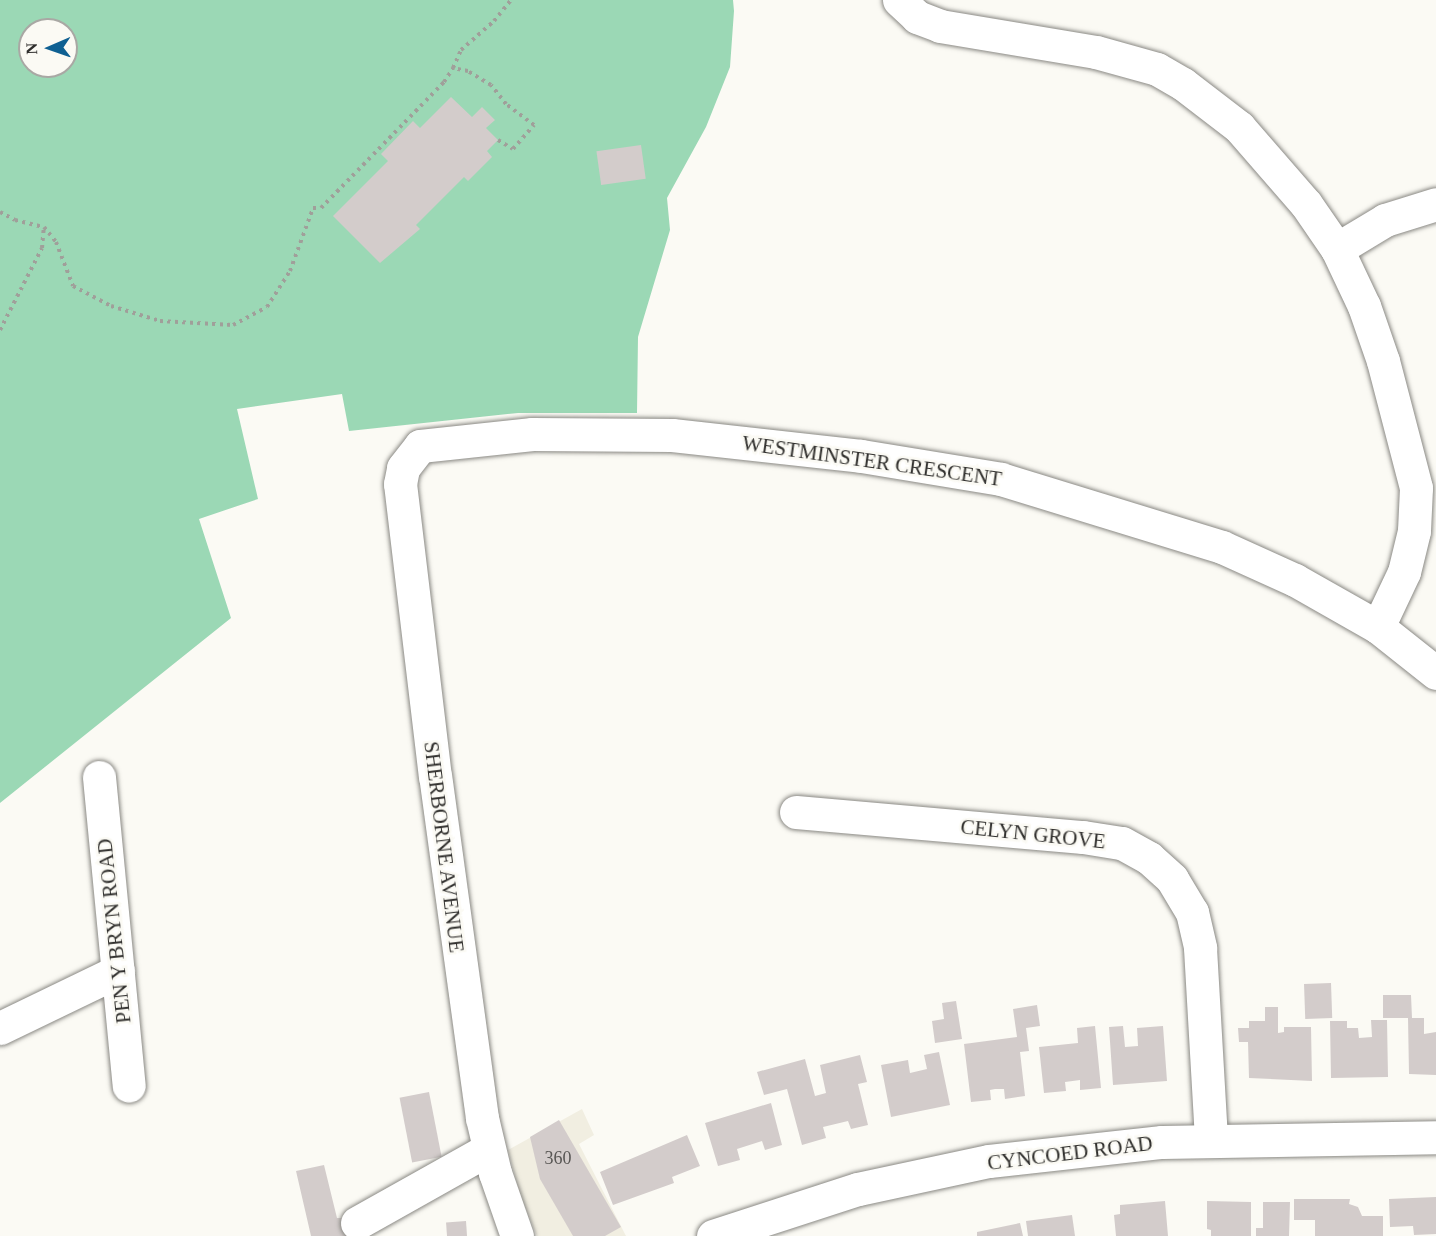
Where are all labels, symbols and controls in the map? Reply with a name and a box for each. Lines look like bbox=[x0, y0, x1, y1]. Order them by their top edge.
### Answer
north arrow bbox=[18, 18, 78, 78]
text: N bbox=[23, 43, 40, 55]
street label: WESTMINSTER CRESCENT bbox=[741, 430, 1003, 492]
street label: SHERBORNE AVENUE bbox=[418, 739, 470, 955]
street label: CELYN GROVE bbox=[959, 814, 1107, 854]
street label: PEN Y BRYN ROAD bbox=[92, 837, 136, 1025]
street label: CYNCOED ROAD bbox=[986, 1130, 1154, 1176]
house number: 360 bbox=[544, 1147, 572, 1169]

